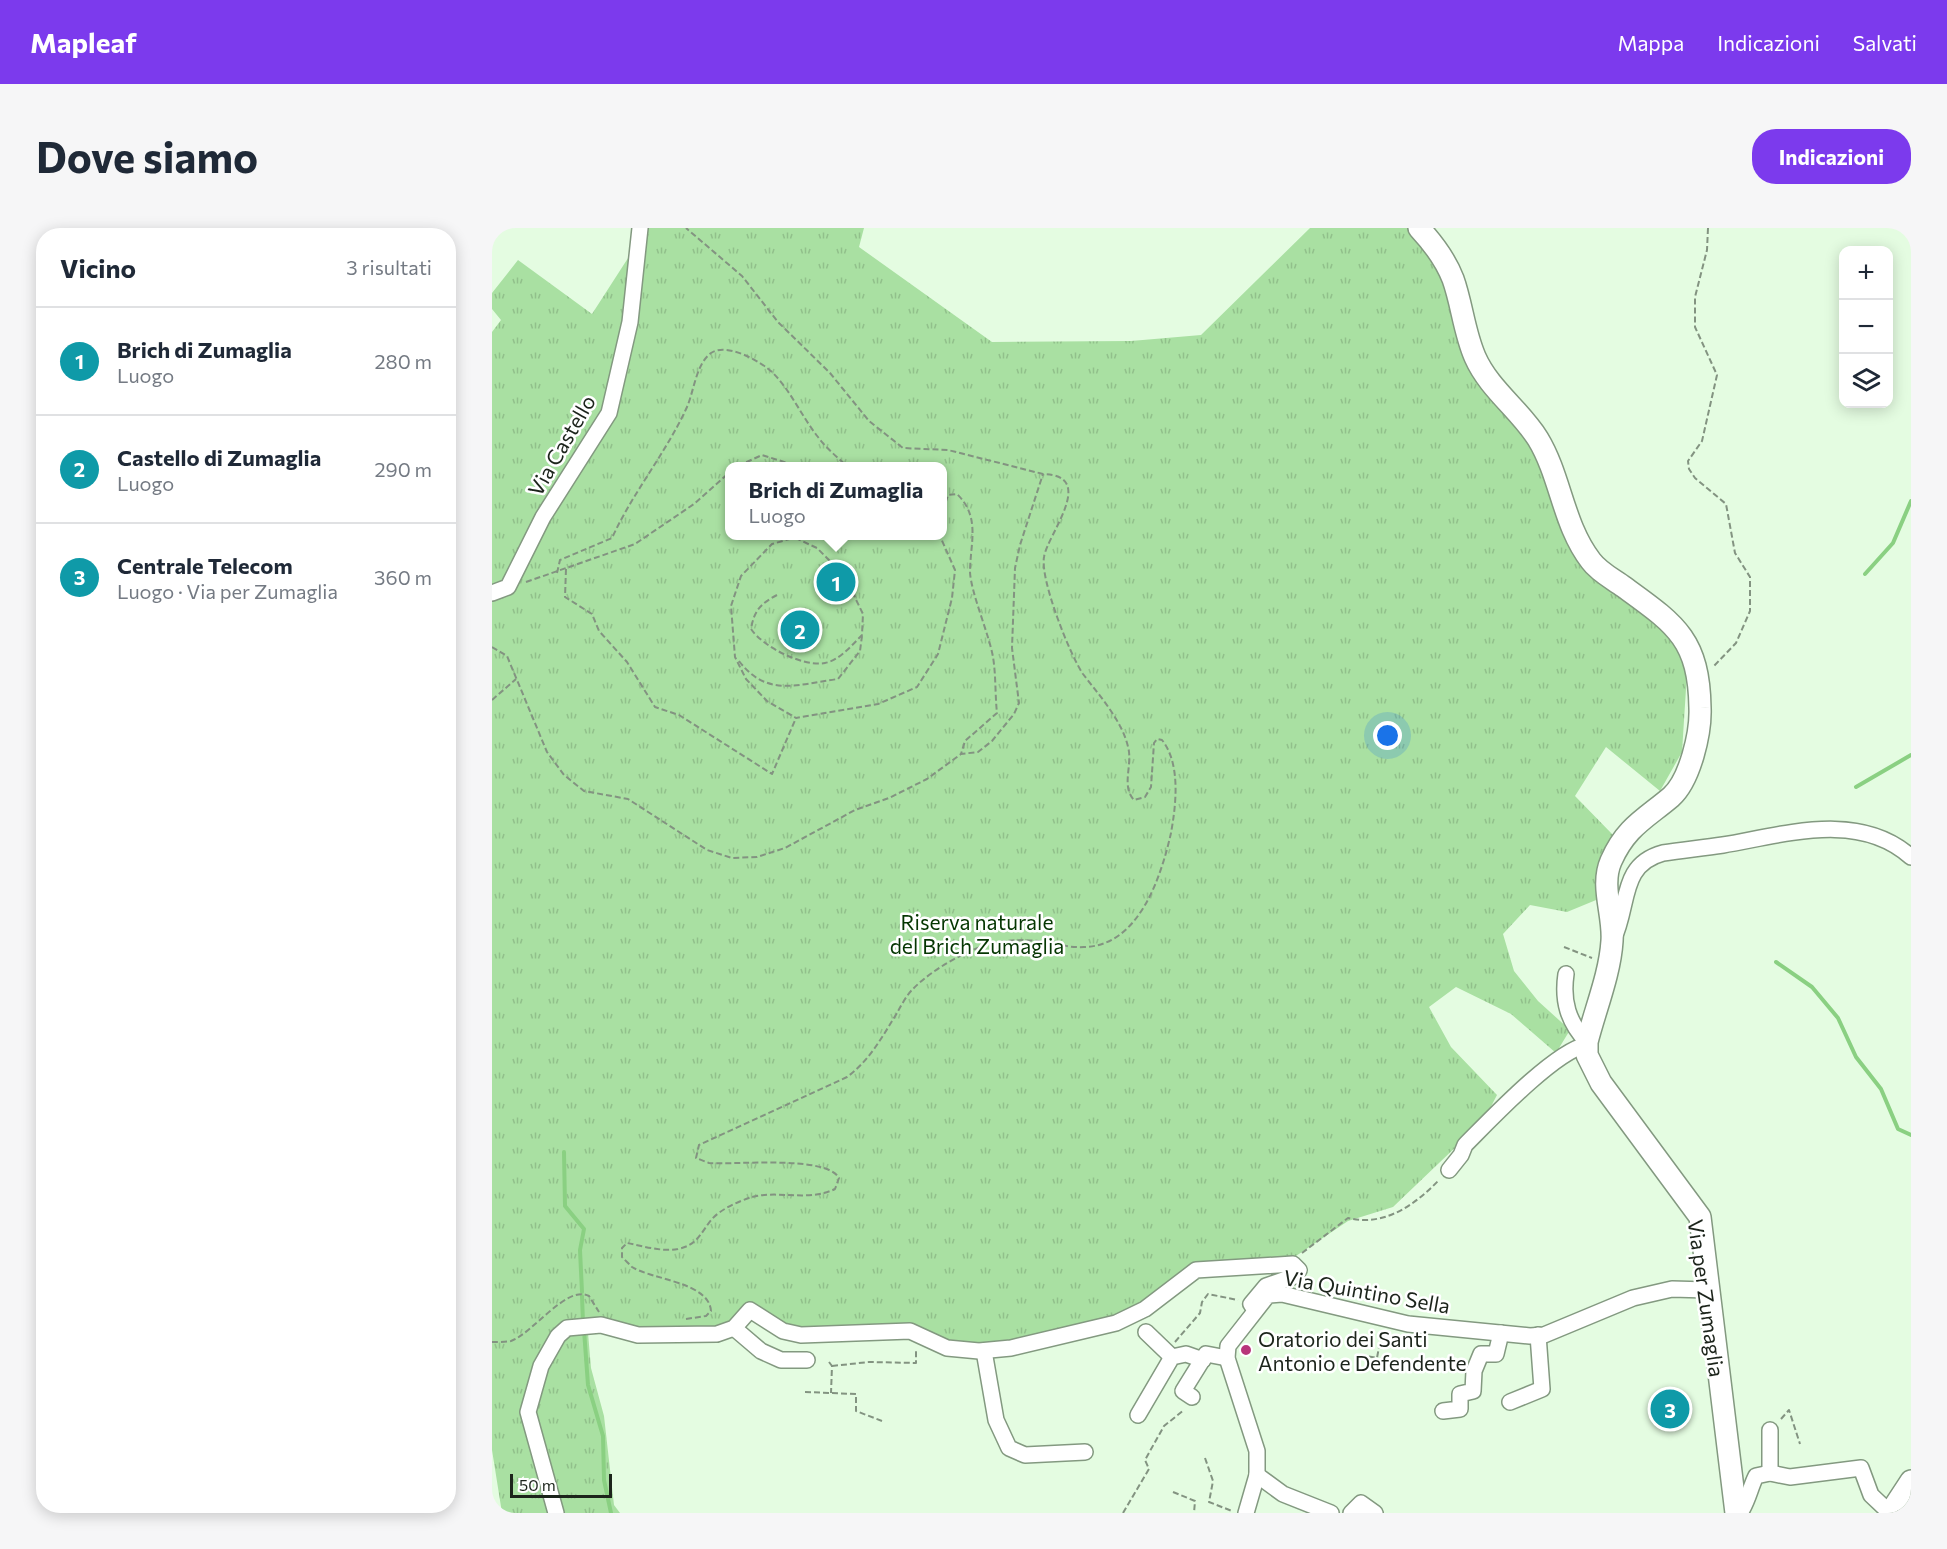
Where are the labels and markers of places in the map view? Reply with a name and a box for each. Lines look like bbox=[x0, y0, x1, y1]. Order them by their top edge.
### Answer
pin: 1 bbox=[816, 560, 856, 604]
pin: 2 bbox=[780, 608, 820, 652]
place label: Oratorio dei Santi Antonio e Defendente bbox=[1258, 1326, 1467, 1375]
marker: Oratorio dei Santi Antonio e Defendente bbox=[1239, 1343, 1253, 1357]
pin: 3 bbox=[1650, 1386, 1690, 1432]

